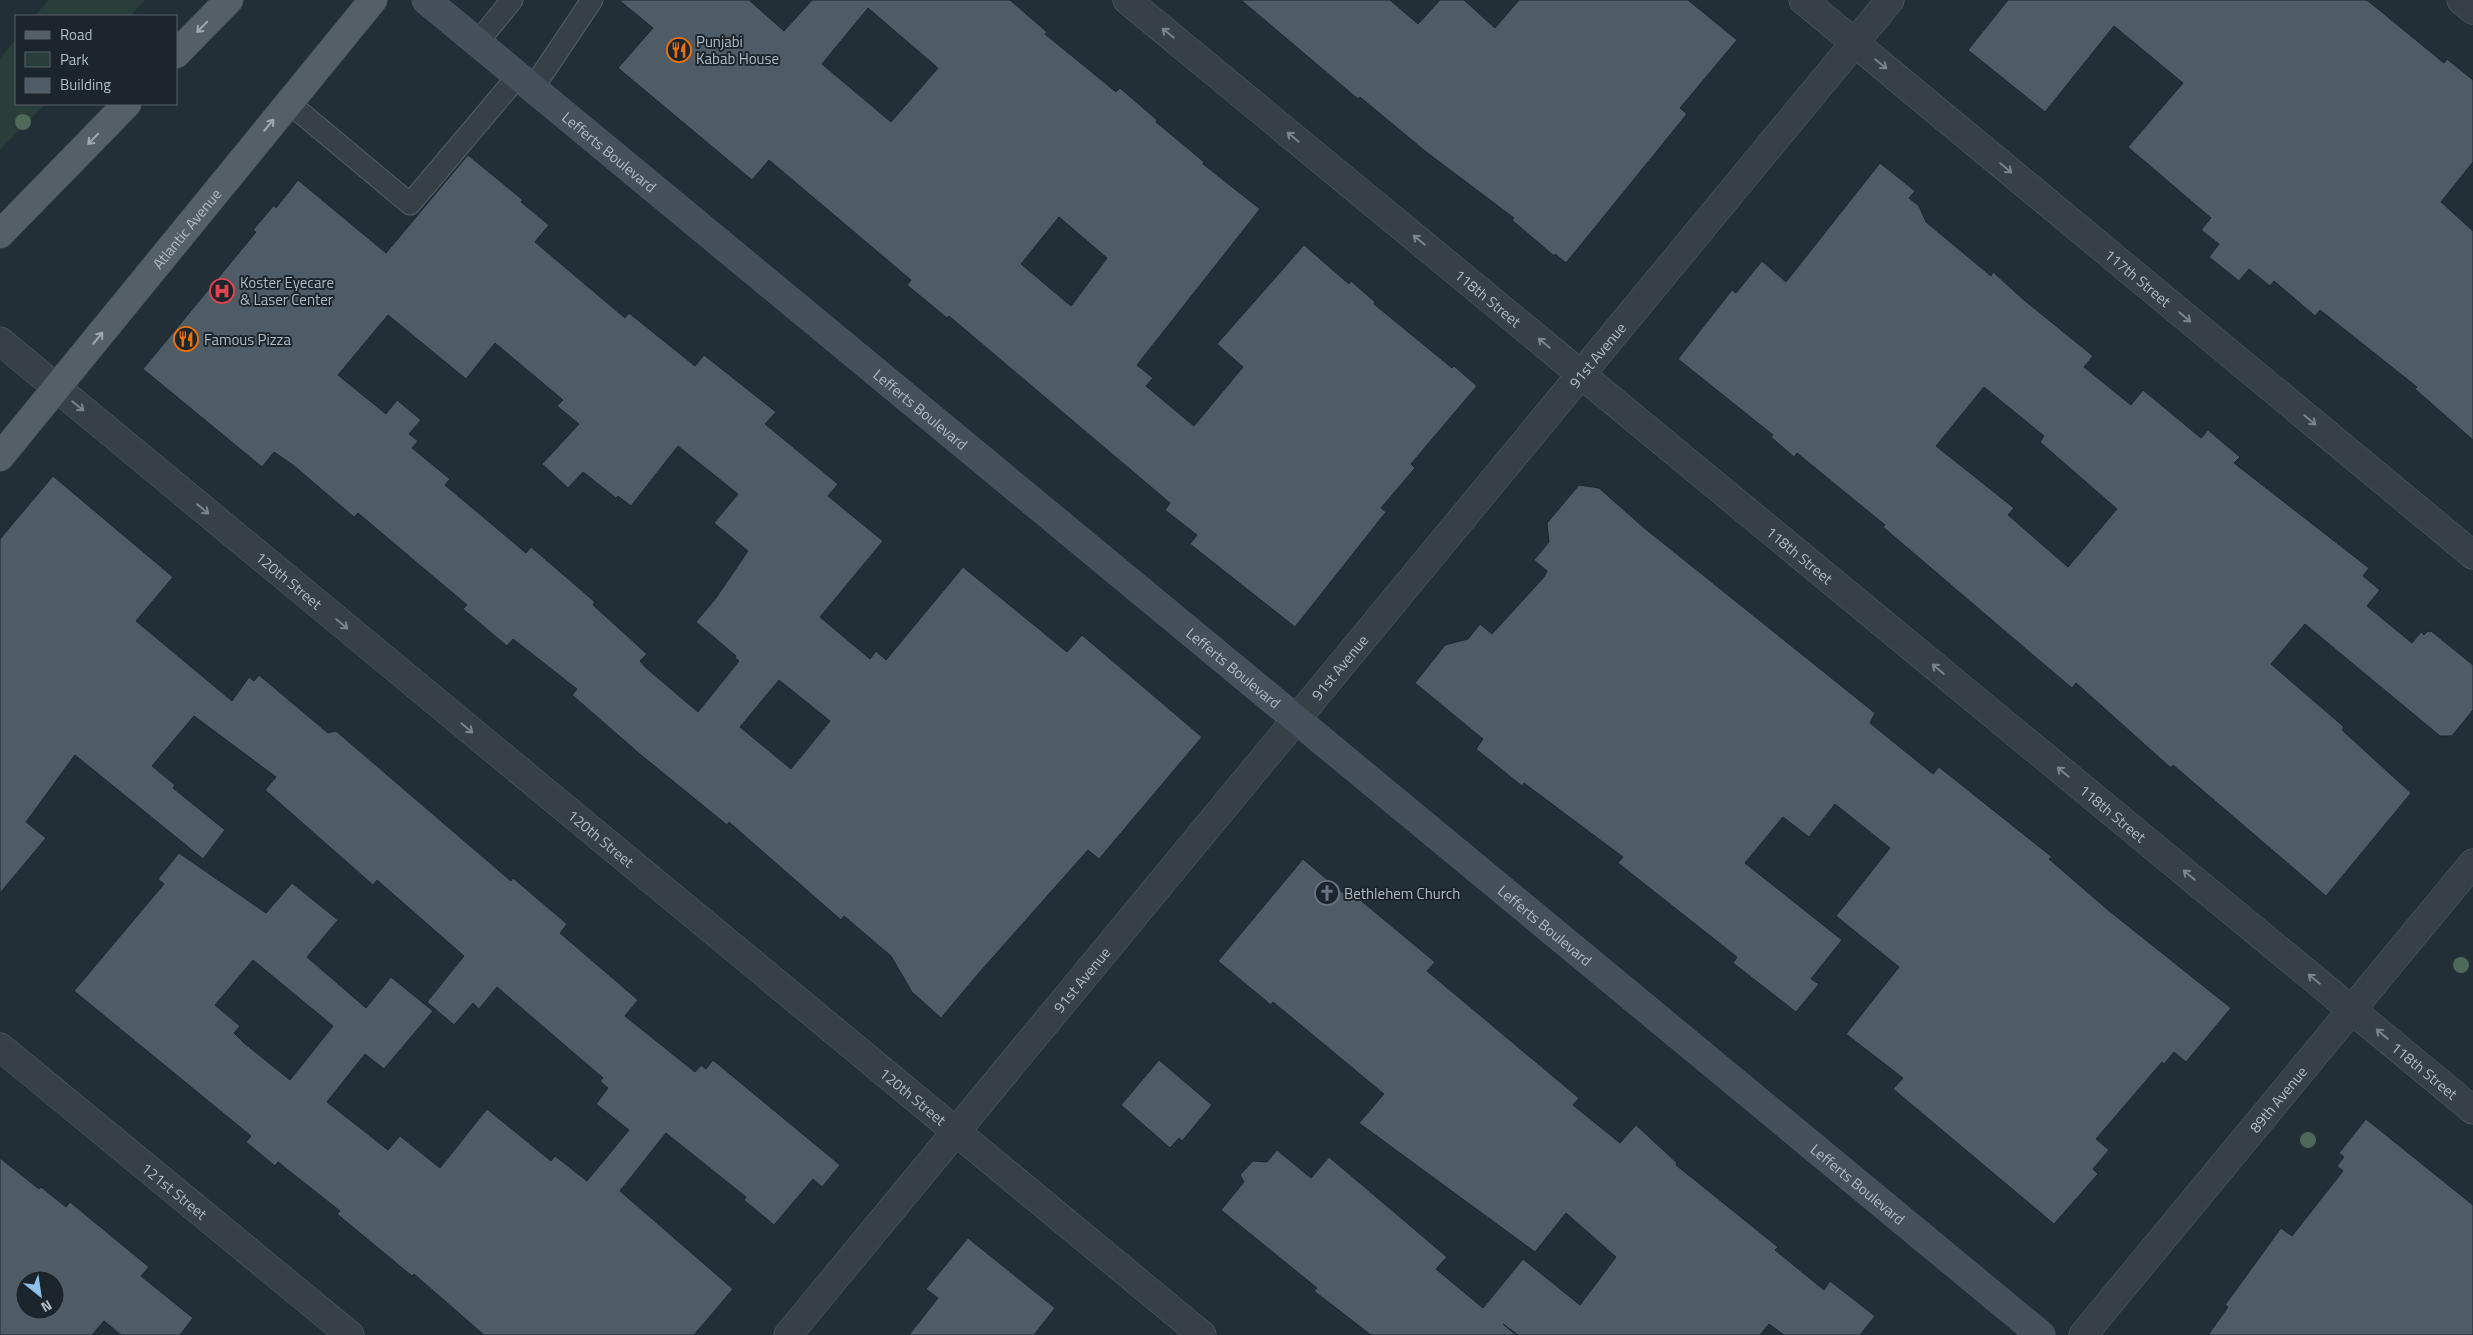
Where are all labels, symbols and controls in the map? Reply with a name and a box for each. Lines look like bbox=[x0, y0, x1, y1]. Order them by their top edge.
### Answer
legend bbox=[15, 15, 178, 105]
one-way arrow bbox=[196, 21, 209, 33]
text: Road bbox=[60, 23, 92, 46]
one-way arrow bbox=[1161, 28, 1174, 39]
place label: Punjabi Kabab House bbox=[696, 30, 779, 70]
restaurant icon: Punjabi Kabab House bbox=[666, 37, 692, 63]
text: Park bbox=[60, 48, 89, 71]
one-way arrow bbox=[1874, 59, 1887, 70]
text: Building bbox=[60, 73, 111, 96]
street label: Lefferts Boulevard bbox=[557, 106, 662, 198]
one-way arrow bbox=[263, 119, 275, 132]
one-way arrow bbox=[1287, 131, 1300, 142]
one-way arrow bbox=[87, 132, 99, 145]
one-way arrow bbox=[2000, 163, 2013, 174]
street label: Atlantic Avenue bbox=[147, 183, 227, 274]
one-way arrow bbox=[1412, 234, 1425, 245]
street label: 117th Street bbox=[2100, 243, 2177, 313]
street label: 118th Street bbox=[1450, 263, 1527, 333]
place label: Koster Eyecare & Laser Center bbox=[240, 271, 334, 311]
hospital icon: Koster Eyecare & Laser Center bbox=[209, 278, 235, 304]
one-way arrow bbox=[2179, 311, 2192, 322]
street label: 91st Avenue bbox=[1563, 317, 1631, 393]
restaurant icon: Famous Pizza bbox=[173, 326, 199, 352]
place label: Famous Pizza bbox=[204, 328, 291, 351]
one-way arrow bbox=[92, 332, 103, 345]
one-way arrow bbox=[1538, 338, 1551, 349]
street label: Lefferts Boulevard bbox=[869, 363, 973, 455]
one-way arrow bbox=[71, 400, 84, 411]
one-way arrow bbox=[2304, 415, 2317, 426]
one-way arrow bbox=[196, 504, 209, 515]
street label: 118th Street bbox=[1761, 520, 1839, 590]
street label: 120th Street bbox=[251, 545, 328, 615]
one-way arrow bbox=[335, 619, 348, 630]
street label: Lefferts Boulevard bbox=[1182, 622, 1286, 714]
street label: 91st Avenue bbox=[1305, 629, 1373, 705]
one-way arrow bbox=[1932, 663, 1945, 674]
one-way arrow bbox=[460, 722, 473, 733]
one-way arrow bbox=[2057, 766, 2070, 778]
street label: 118th Street bbox=[2075, 779, 2152, 848]
street label: 120th Street bbox=[563, 804, 640, 873]
one-way arrow bbox=[2183, 870, 2196, 881]
street label: Lefferts Boulevard bbox=[1493, 879, 1597, 971]
church icon: Bethlehem Church bbox=[1314, 880, 1340, 906]
place label: Bethlehem Church bbox=[1344, 882, 1460, 905]
street label: 91st Avenue bbox=[1047, 942, 1116, 1017]
one-way arrow bbox=[2308, 973, 2321, 984]
one-way arrow bbox=[2375, 1029, 2388, 1040]
street label: 118th Street bbox=[2386, 1036, 2464, 1105]
street label: 89th Avenue bbox=[2243, 1061, 2312, 1137]
street label: 120th Street bbox=[875, 1062, 952, 1131]
street label: Lefferts Boulevard bbox=[1806, 1138, 1910, 1230]
street label: 121st Street bbox=[137, 1156, 213, 1225]
north arrow bbox=[15, 1270, 65, 1320]
text: N bbox=[37, 1295, 56, 1318]

